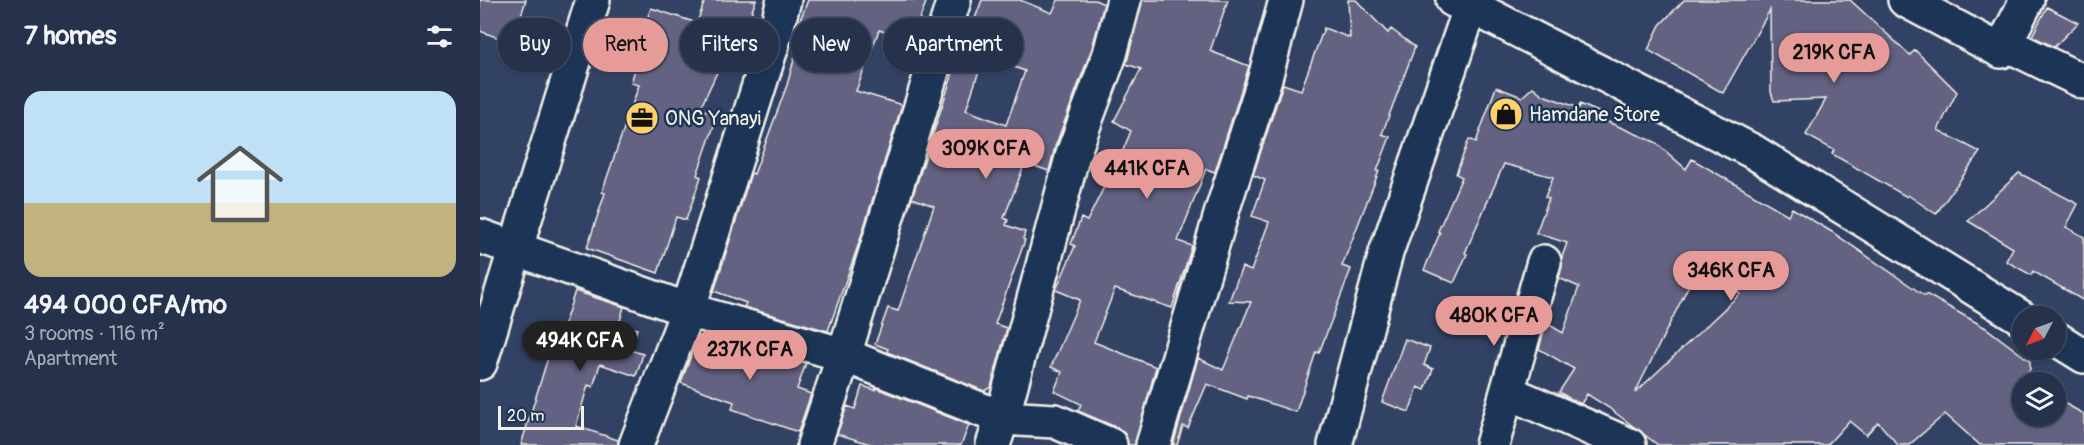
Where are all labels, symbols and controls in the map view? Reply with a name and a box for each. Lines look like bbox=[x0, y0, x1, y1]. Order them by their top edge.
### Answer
chip: Buy bbox=[498, 18, 571, 72]
chip: Rent bbox=[583, 18, 668, 72]
chip: Filters bbox=[680, 18, 779, 72]
chip: New bbox=[791, 18, 871, 72]
chip: Apartment bbox=[883, 18, 1023, 72]
text: 7 homes bbox=[24, 20, 116, 52]
icon: filters bbox=[423, 20, 456, 53]
pin: 219K CFA bbox=[1772, 33, 1896, 84]
text: 219K CFA bbox=[1792, 40, 1876, 65]
shop icon: Hamdane Store bbox=[1488, 96, 1524, 132]
office icon: ONG Yanayi bbox=[624, 100, 660, 136]
place label: Hamdane Store bbox=[1529, 102, 1660, 127]
place label: ONG Yanayi bbox=[665, 106, 761, 131]
pin: 309K CFA bbox=[924, 129, 1048, 180]
icon: home bbox=[186, 130, 294, 238]
text: 309K CFA bbox=[942, 136, 1030, 161]
pin: 441K CFA bbox=[1085, 149, 1209, 200]
text: 441K CFA bbox=[1105, 156, 1189, 181]
pin: 346K CFA bbox=[1669, 251, 1793, 302]
text: 346K CFA bbox=[1687, 258, 1775, 283]
text: 494 000 CFA/mo bbox=[24, 289, 227, 321]
pin: 480K CFA bbox=[1432, 296, 1556, 347]
text: 480K CFA bbox=[1449, 303, 1539, 328]
north arrow bbox=[2012, 306, 2066, 360]
map controls bbox=[2012, 306, 2066, 426]
text: 3 rooms · 116 m² bbox=[24, 321, 165, 346]
pin: 494K CFA bbox=[518, 321, 642, 372]
text: 494K CFA bbox=[536, 328, 624, 353]
pin: 237K CFA bbox=[688, 330, 812, 381]
text: 237K CFA bbox=[707, 337, 793, 362]
text: Apartment bbox=[24, 346, 117, 371]
button: layers bbox=[2012, 372, 2066, 426]
scale bar bbox=[498, 403, 584, 430]
text: 20 m bbox=[507, 406, 545, 426]

